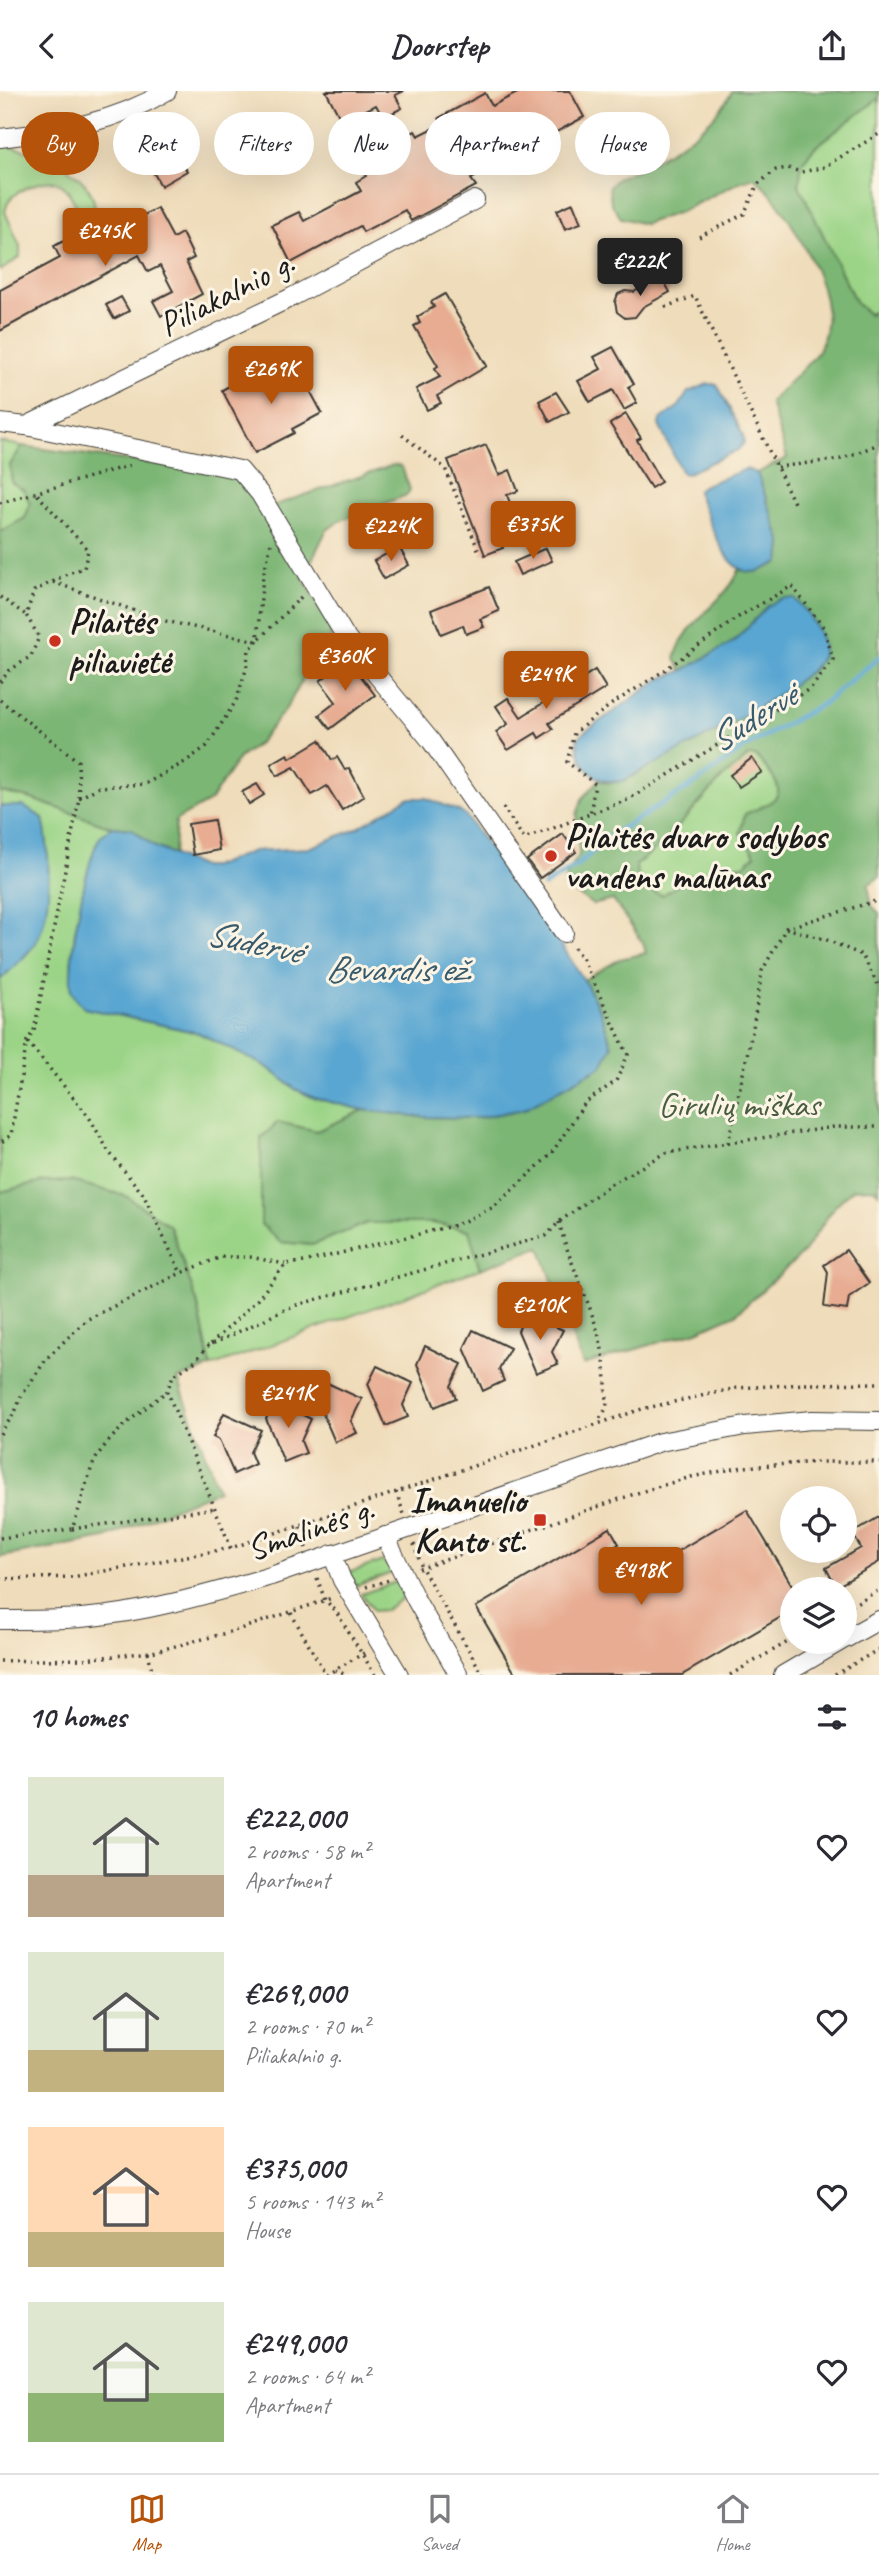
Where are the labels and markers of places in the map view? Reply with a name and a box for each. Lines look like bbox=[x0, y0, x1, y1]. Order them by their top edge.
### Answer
pin: €245K bbox=[56, 209, 154, 268]
pin: €222K bbox=[591, 239, 689, 298]
pin: €269K bbox=[222, 347, 320, 406]
pin: €375K bbox=[484, 501, 582, 561]
pin: €224K bbox=[342, 503, 440, 563]
place label: Pilaitės piliavietė bbox=[69, 599, 174, 684]
marker: Pilaitės piliavietė bbox=[47, 633, 63, 649]
pin: €360K bbox=[296, 633, 394, 693]
pin: €249K bbox=[497, 651, 595, 711]
place label: Pilaitės dvaro sodybos vandens malūnas bbox=[565, 814, 830, 899]
marker: Pilaitės dvaro sodybos vandens malūnas bbox=[543, 848, 559, 864]
pin: €210K bbox=[491, 1283, 589, 1342]
pin: €241K bbox=[239, 1371, 337, 1430]
place label: Imanuelio Kanto st. bbox=[410, 1478, 529, 1563]
marker: Imanuelio Kanto st. bbox=[532, 1512, 548, 1528]
pin: €418K bbox=[592, 1547, 690, 1607]

